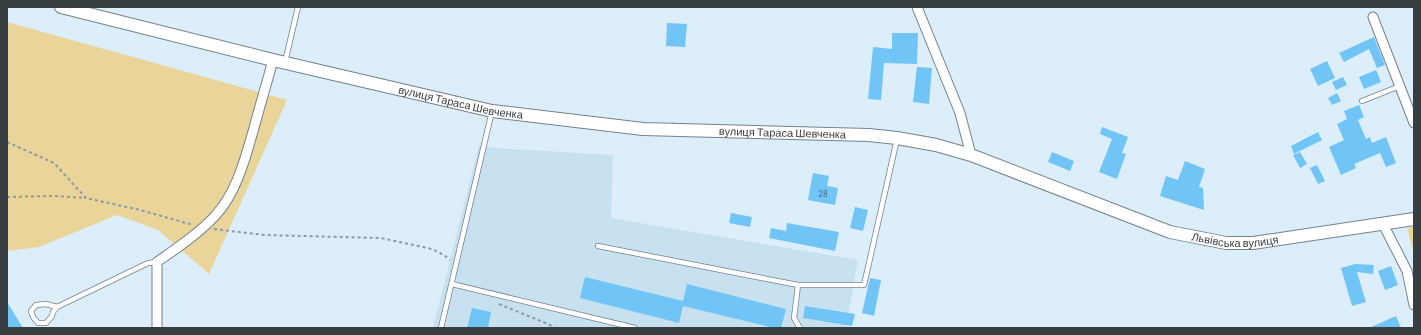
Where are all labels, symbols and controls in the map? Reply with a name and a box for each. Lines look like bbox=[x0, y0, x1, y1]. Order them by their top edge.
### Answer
street label: вулиця Тараса Шевченка bbox=[397, 82, 525, 121]
street label: вулиця Тараса Шевченка bbox=[719, 124, 847, 140]
house number: 28 bbox=[818, 188, 828, 199]
street label: Львівська вулиця bbox=[1191, 229, 1279, 249]

